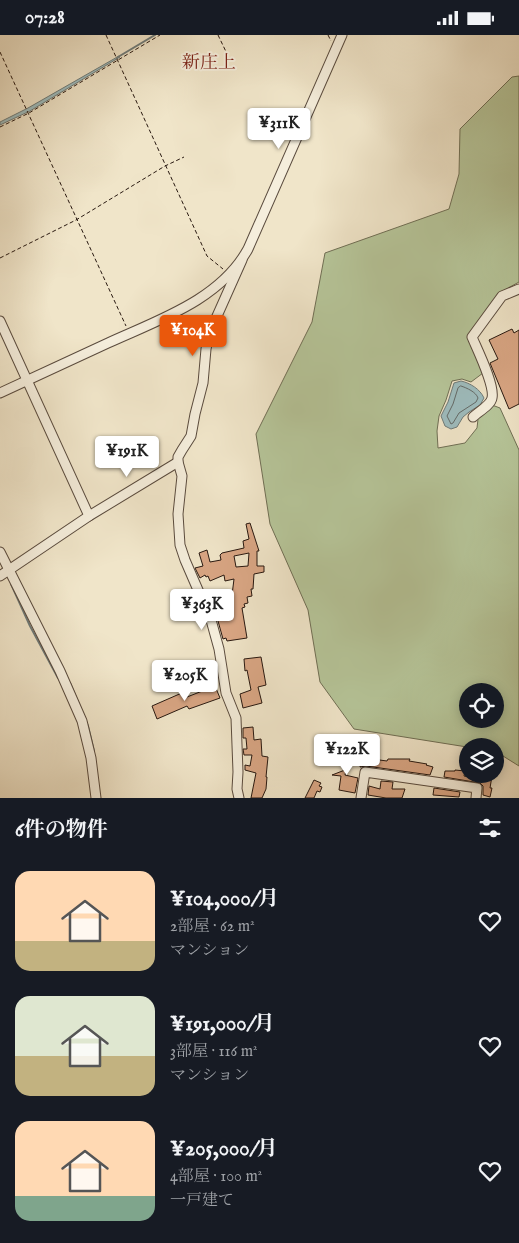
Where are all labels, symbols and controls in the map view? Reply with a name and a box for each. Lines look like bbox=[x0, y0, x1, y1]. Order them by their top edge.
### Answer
text: 07:28 bbox=[25, 6, 65, 30]
district label: 新庄上 bbox=[182, 52, 236, 75]
pin: ¥311K bbox=[244, 107, 314, 150]
text: ¥311K bbox=[258, 114, 300, 134]
pin: ¥104K bbox=[158, 315, 228, 357]
text: ¥104K bbox=[171, 321, 215, 341]
pin: ¥191K bbox=[92, 435, 162, 478]
text: ¥191K bbox=[106, 442, 148, 462]
pin: ¥363K bbox=[167, 589, 237, 631]
text: ¥363K bbox=[181, 595, 223, 615]
pin: ¥205K bbox=[150, 659, 220, 702]
text: ¥205K bbox=[163, 666, 207, 686]
map controls bbox=[459, 683, 504, 783]
button: locate bbox=[459, 683, 504, 728]
pin: ¥122K bbox=[312, 733, 382, 776]
button: layers bbox=[459, 738, 504, 783]
text: ¥122K bbox=[325, 740, 369, 760]
icon: filters bbox=[476, 814, 504, 842]
text: 6件の物件 bbox=[15, 817, 108, 844]
text: ¥104,000/月 bbox=[170, 886, 279, 913]
icon: home bbox=[55, 891, 115, 951]
icon: heart bbox=[476, 907, 504, 935]
text: 2部屋 · 62 m² bbox=[170, 917, 255, 937]
text: マンション bbox=[170, 941, 249, 961]
text: ¥191,000/月 bbox=[170, 1011, 275, 1038]
icon: home bbox=[55, 1016, 115, 1076]
icon: heart bbox=[476, 1032, 504, 1060]
text: 3部屋 · 116 m² bbox=[170, 1042, 257, 1062]
text: マンション bbox=[170, 1066, 249, 1086]
text: ¥205,000/月 bbox=[170, 1136, 278, 1163]
icon: home bbox=[55, 1141, 115, 1201]
icon: heart bbox=[476, 1157, 504, 1185]
text: 4部屋 · 100 m² bbox=[170, 1167, 262, 1187]
text: 一戸建て bbox=[170, 1191, 234, 1211]

